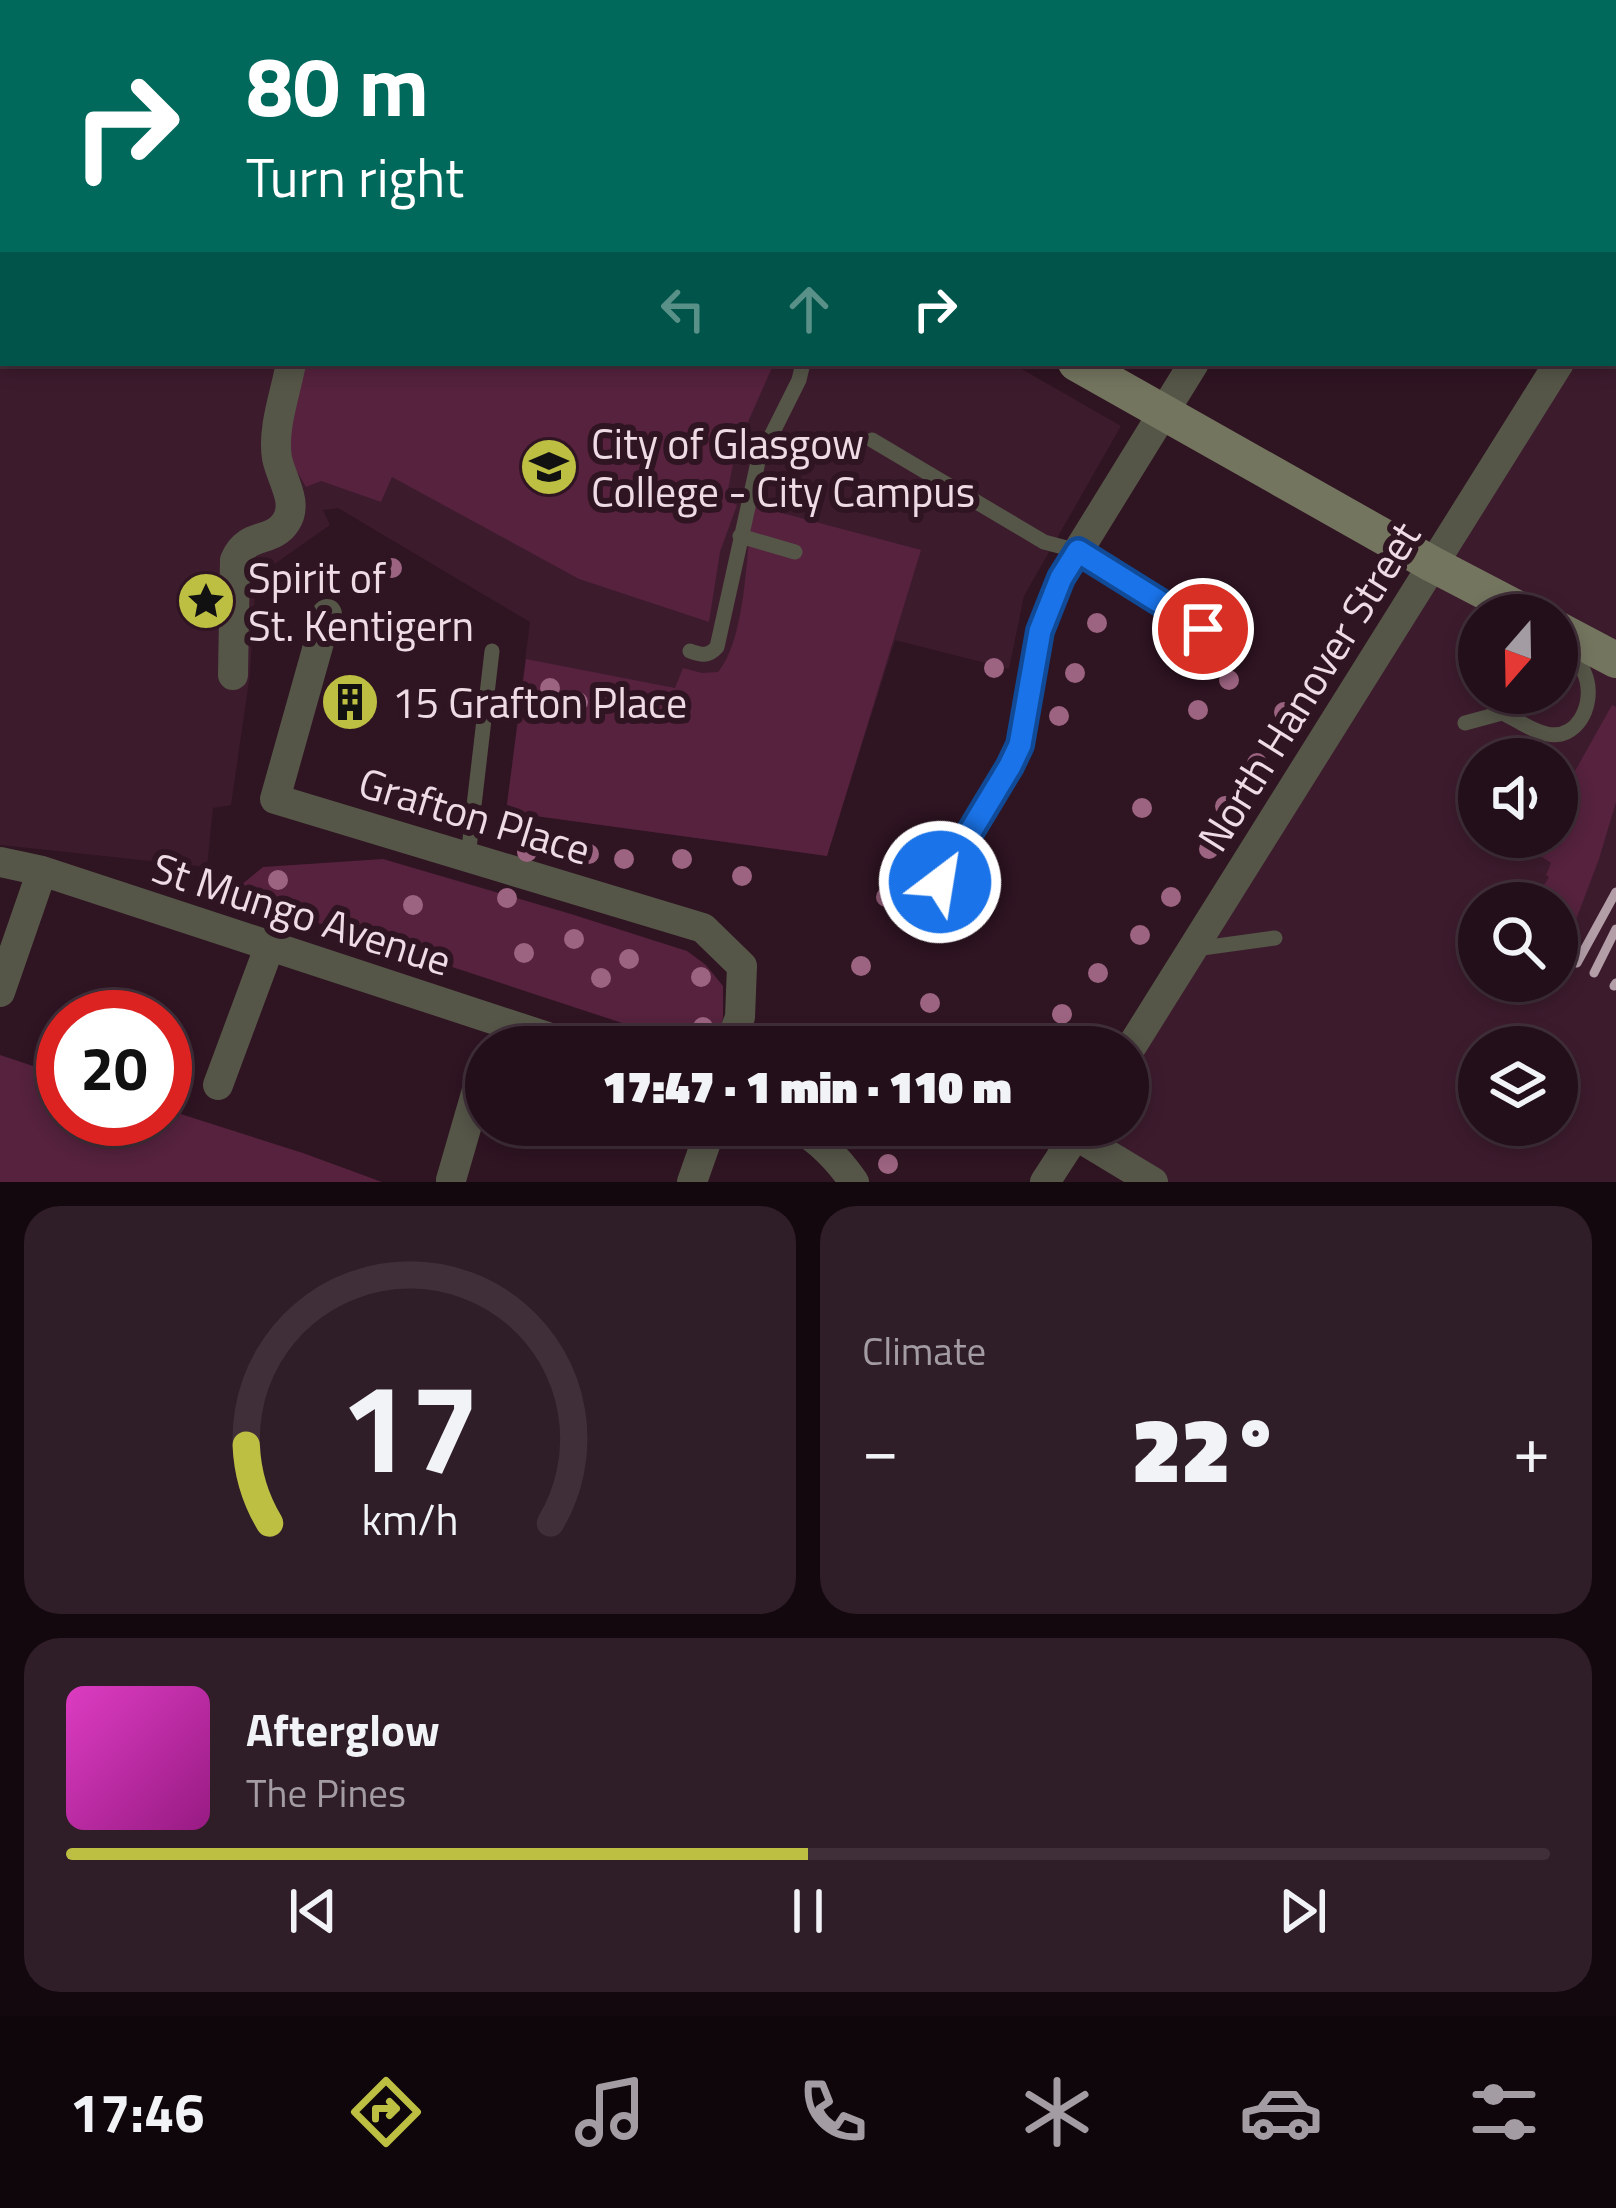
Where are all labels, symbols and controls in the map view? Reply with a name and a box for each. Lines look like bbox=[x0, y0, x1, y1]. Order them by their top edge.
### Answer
text: 80 m bbox=[246, 21, 429, 149]
icon: right bbox=[48, 48, 204, 204]
text: Turn right bbox=[246, 136, 464, 218]
icon: left bbox=[650, 276, 716, 342]
icon: ahead bbox=[776, 276, 842, 342]
icon: right bbox=[902, 276, 968, 342]
place label: City of Glasgow College - City Campus bbox=[591, 411, 975, 523]
school or university icon: City of Glasgow College - City Campus bbox=[518, 436, 580, 498]
street label: North Hanover Street bbox=[1181, 508, 1435, 863]
place label: Spirit of St. Kentigern bbox=[248, 545, 474, 657]
place icon: Spirit of St. Kentigern bbox=[175, 570, 237, 632]
pin bbox=[1152, 578, 1254, 680]
north arrow bbox=[1458, 594, 1578, 714]
map controls bbox=[1458, 594, 1578, 1146]
icon: arrive bbox=[1170, 596, 1236, 662]
place label: 15 Grafton Place bbox=[392, 670, 687, 734]
building icon: 15 Grafton Place bbox=[319, 671, 381, 733]
button: sound bbox=[1458, 738, 1578, 858]
street label: Grafton Place bbox=[351, 749, 599, 881]
position arrow bbox=[877, 819, 1003, 945]
street label: St Mungo Avenue bbox=[144, 835, 460, 991]
button: search bbox=[1458, 882, 1578, 1002]
speed limit sign: 20 bbox=[36, 990, 192, 1146]
button: layers bbox=[1458, 1026, 1578, 1146]
text: 17:47 · 1 min · 110 m bbox=[603, 1052, 1011, 1120]
text: Climate bbox=[862, 1321, 986, 1380]
text: 17 bbox=[340, 1331, 480, 1520]
text: 22° bbox=[1132, 1380, 1280, 1517]
text: − bbox=[862, 1398, 899, 1499]
text: + bbox=[1513, 1398, 1550, 1499]
text: km/h bbox=[361, 1486, 459, 1552]
text: Afterglow bbox=[246, 1695, 440, 1763]
text: The Pines bbox=[246, 1763, 406, 1822]
icon: previous bbox=[280, 1878, 346, 1944]
icon: pause bbox=[775, 1878, 841, 1944]
icon: next bbox=[1270, 1878, 1336, 1944]
icon: directions bbox=[344, 2070, 428, 2154]
icon: music bbox=[568, 2070, 652, 2154]
icon: phone bbox=[791, 2070, 875, 2154]
icon: climate bbox=[1015, 2070, 1099, 2154]
icon: car bbox=[1239, 2070, 1323, 2154]
icon: filters bbox=[1462, 2070, 1546, 2154]
text: 17:46 bbox=[70, 2071, 205, 2153]

